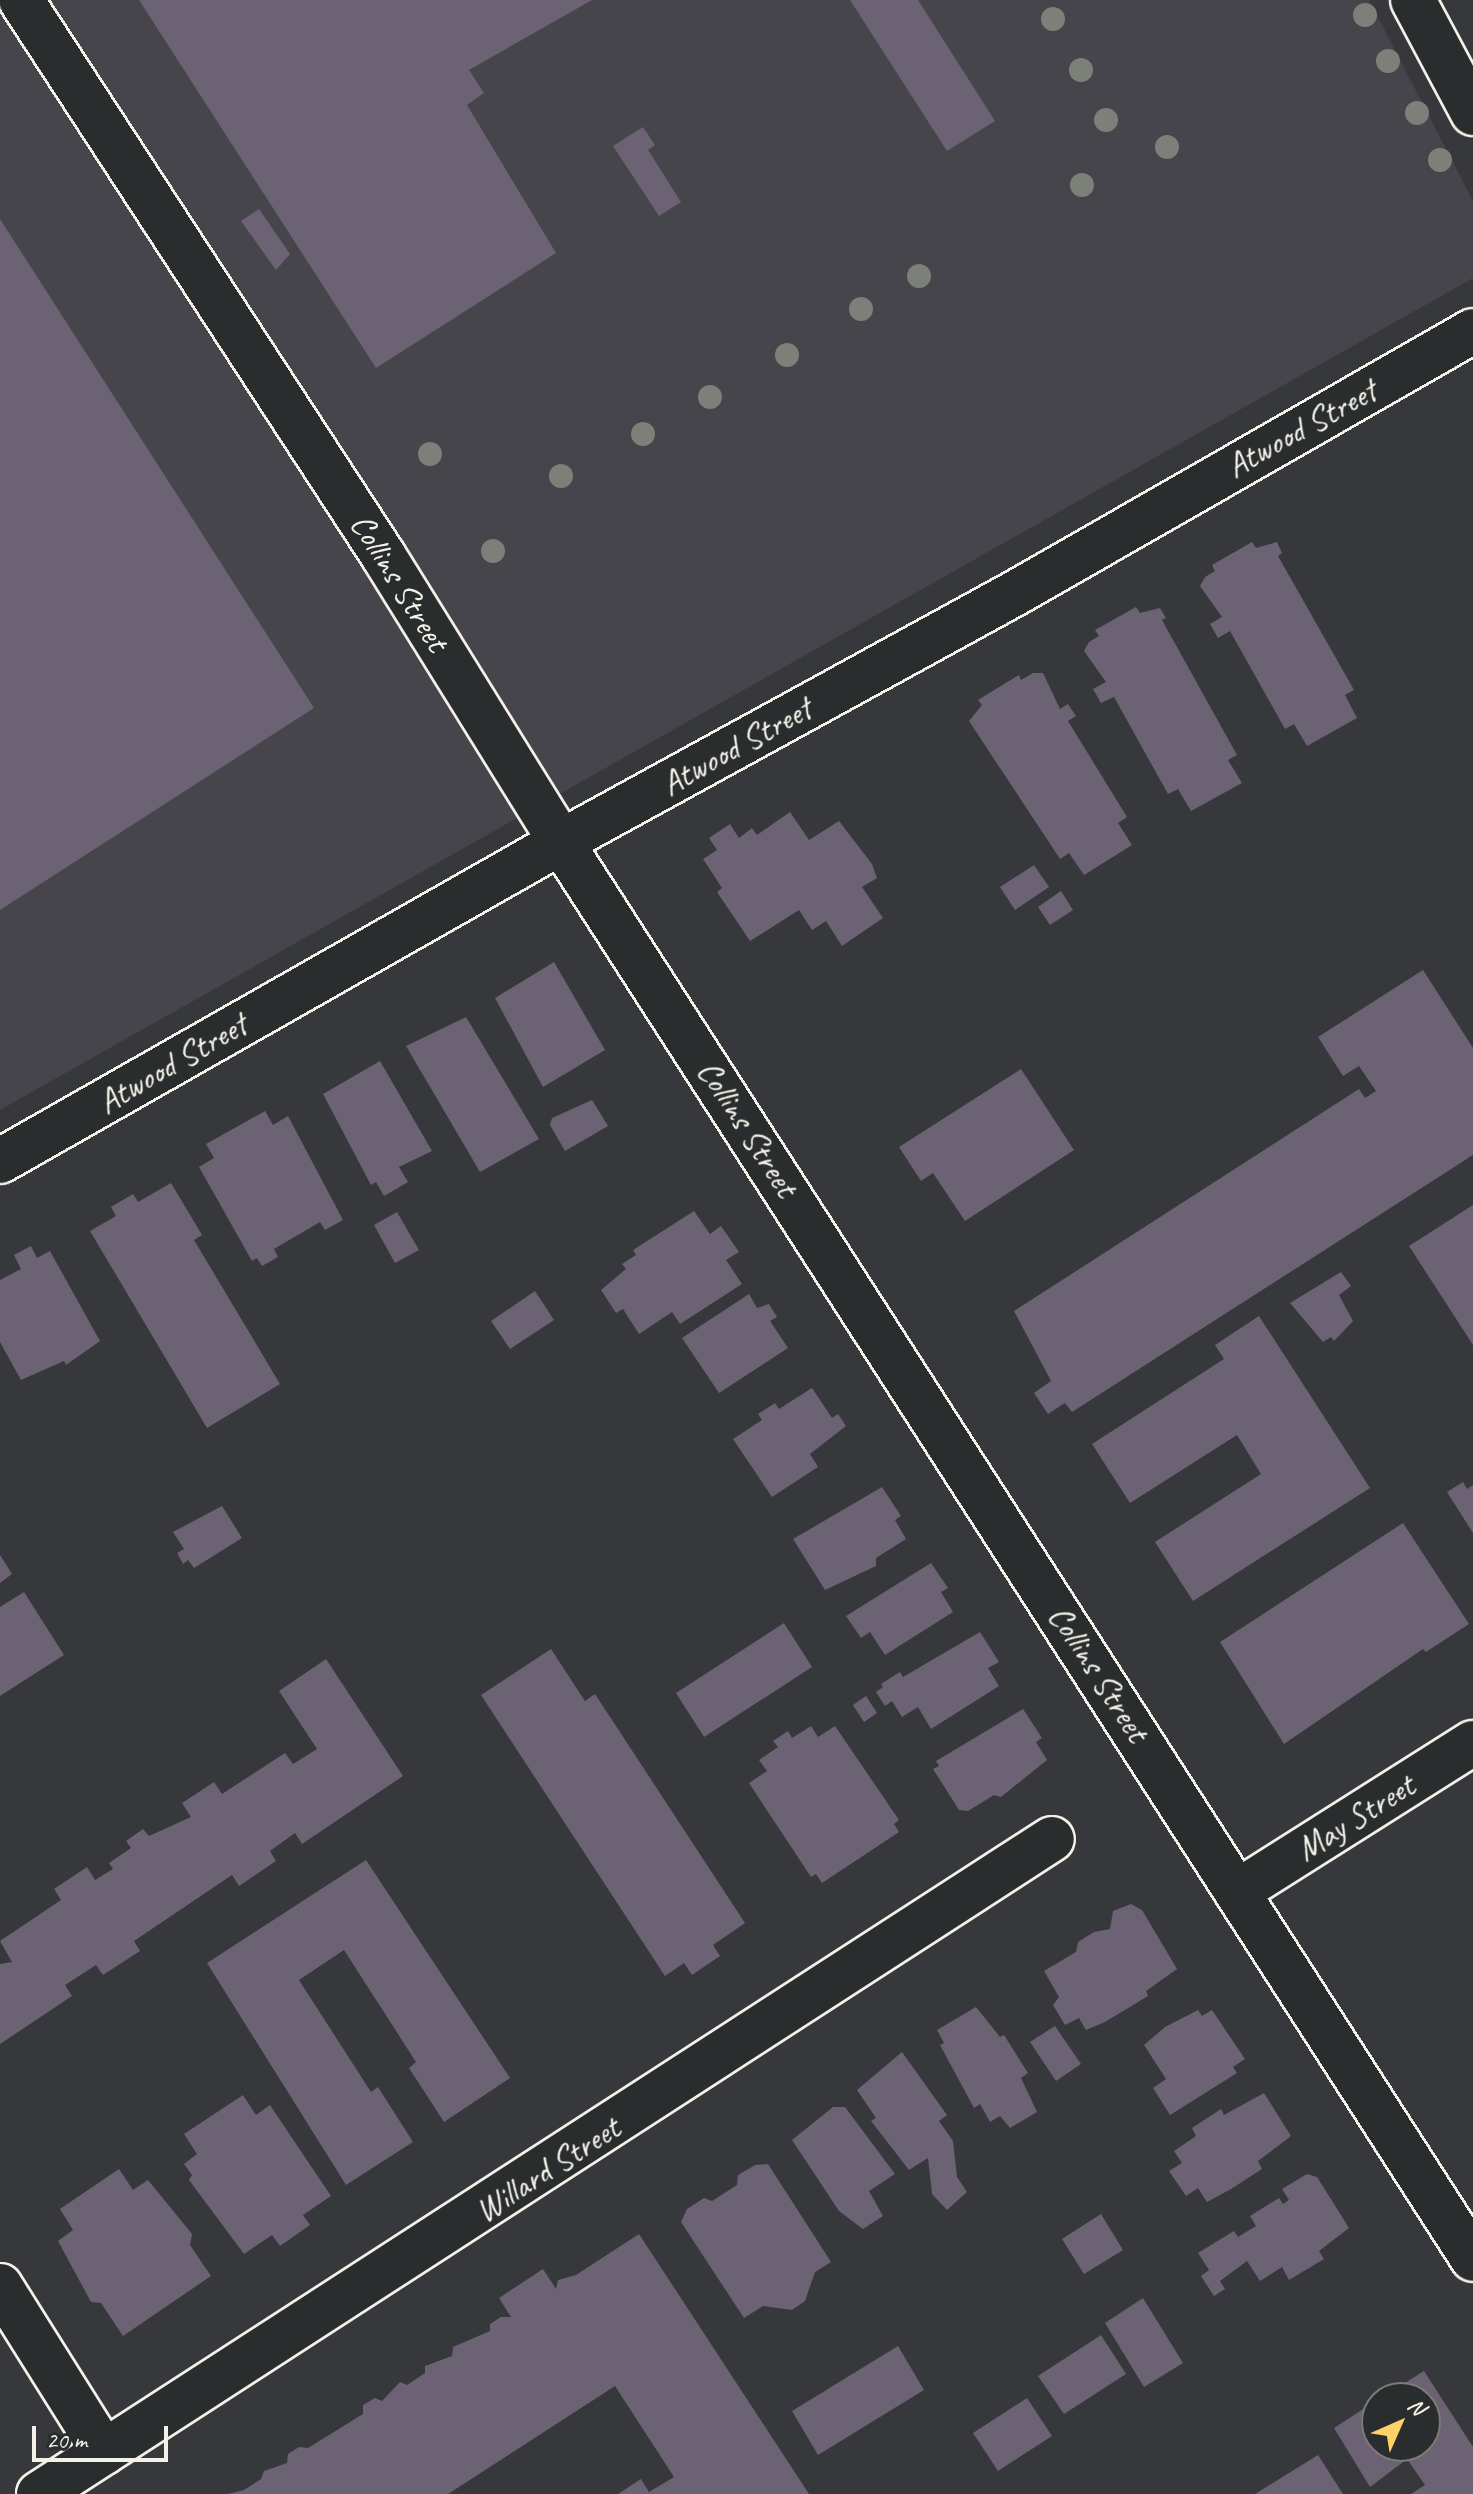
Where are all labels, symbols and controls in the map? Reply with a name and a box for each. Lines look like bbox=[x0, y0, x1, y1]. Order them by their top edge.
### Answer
street label: Atwood Street bbox=[1219, 370, 1383, 486]
street label: Collins Street bbox=[342, 505, 458, 659]
street label: Atwood Street bbox=[654, 688, 818, 804]
street label: Atwood Street bbox=[90, 1004, 254, 1122]
street label: Collins Street bbox=[689, 1052, 807, 1204]
street label: Collins Street bbox=[1040, 1597, 1158, 1749]
street label: May Street bbox=[1288, 1765, 1422, 1869]
street label: Willard Street bbox=[467, 2107, 627, 2231]
north arrow bbox=[1361, 2382, 1441, 2462]
text: N bbox=[1402, 2392, 1431, 2421]
scale bar bbox=[36, 2410, 172, 2460]
text: 20 m bbox=[46, 2425, 87, 2455]

